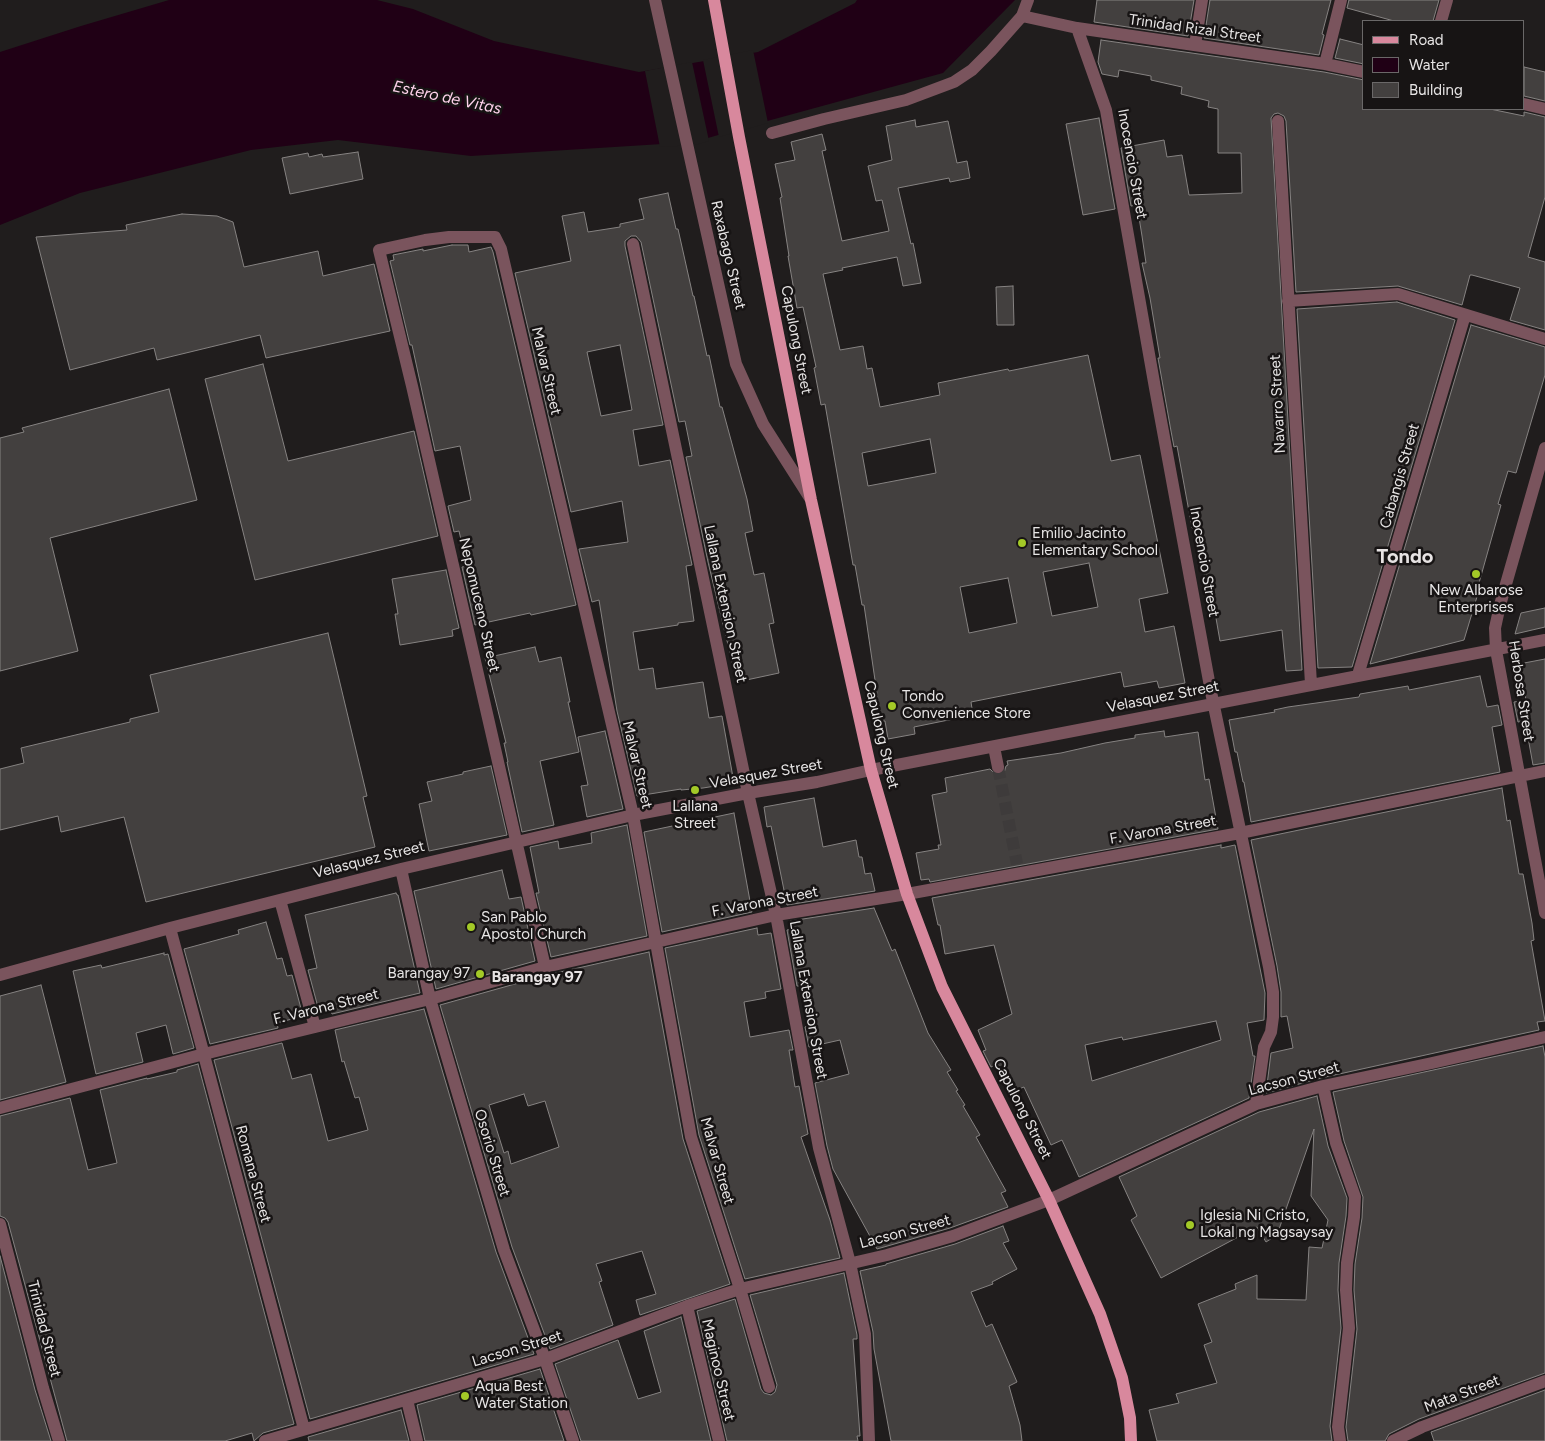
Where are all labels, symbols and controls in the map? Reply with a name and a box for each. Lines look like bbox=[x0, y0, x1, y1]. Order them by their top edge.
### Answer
street label: Trinidad Rizal Street bbox=[1127, 11, 1263, 47]
legend bbox=[1362, 20, 1525, 110]
text: Road bbox=[1409, 31, 1444, 49]
text: Water bbox=[1409, 56, 1449, 74]
water label: Estero de Vitas bbox=[391, 77, 503, 119]
text: Building bbox=[1409, 81, 1463, 99]
street label: Inocencio Street bbox=[1113, 107, 1151, 221]
street label: Raxabago Street bbox=[707, 199, 749, 311]
street label: Capulong Street bbox=[777, 284, 815, 396]
street label: Malvar Street bbox=[527, 325, 565, 417]
street label: Navarro Street bbox=[1266, 354, 1290, 454]
street label: Cabangis Street bbox=[1376, 421, 1424, 531]
street label: Inocencio Street bbox=[1185, 505, 1223, 619]
street label: Lallana Extension Street bbox=[699, 523, 751, 685]
place label: Emilio Jacinto Elementary School bbox=[1032, 525, 1158, 560]
street label: Nepomuceno Street bbox=[455, 536, 503, 674]
marker: Emilio Jacinto Elementary School bbox=[1016, 537, 1028, 549]
district label: Tondo bbox=[1377, 545, 1433, 569]
marker: New Albarose Enterprises bbox=[1470, 568, 1482, 580]
place label: New Albarose Enterprises bbox=[1429, 582, 1523, 617]
street label: Herbosa Street bbox=[1504, 639, 1538, 743]
street label: Velasquez Street bbox=[1105, 677, 1221, 717]
street label: Capulong Street bbox=[860, 679, 902, 791]
place label: Tondo Convenience Store bbox=[902, 688, 1031, 723]
marker: Tondo Convenience Store bbox=[886, 700, 898, 712]
street label: Malvar Street bbox=[618, 719, 656, 811]
street label: Velasquez Street bbox=[708, 755, 824, 793]
marker: Lallana Street bbox=[689, 784, 701, 796]
place label: Lallana Street bbox=[672, 798, 718, 833]
street label: F. Varona Street bbox=[1108, 812, 1218, 848]
street label: Velasquez Street bbox=[311, 837, 427, 883]
street label: F. Varona Street bbox=[710, 883, 820, 921]
place label: San Pablo Apostol Church bbox=[481, 909, 586, 944]
street label: Lallana Extension Street bbox=[785, 919, 831, 1081]
marker: San Pablo Apostol Church bbox=[465, 921, 477, 933]
place label: Barangay 97 bbox=[388, 965, 470, 983]
district label: Barangay 97 bbox=[491, 967, 583, 987]
marker: Barangay 97 bbox=[474, 968, 486, 980]
street label: F. Varona Street bbox=[271, 985, 381, 1029]
street label: Capulong Street bbox=[989, 1056, 1055, 1162]
street label: Lacson Street bbox=[1247, 1058, 1341, 1100]
street label: Osorio Street bbox=[470, 1107, 514, 1199]
street label: Malvar Street bbox=[696, 1115, 738, 1207]
street label: Romana Street bbox=[231, 1123, 275, 1225]
place label: Iglesia Ni Cristo, Lokal ng Magsaysay bbox=[1200, 1207, 1333, 1242]
street label: Lacson Street bbox=[858, 1211, 952, 1253]
marker: Iglesia Ni Cristo, Lokal ng Magsaysay bbox=[1184, 1219, 1196, 1231]
street label: Trinidad Street bbox=[23, 1279, 65, 1379]
street label: Maginoo Street bbox=[698, 1317, 738, 1423]
street label: Lacson Street bbox=[470, 1327, 564, 1371]
street label: Mata Street bbox=[1422, 1371, 1502, 1417]
place label: Aqua Best Water Station bbox=[475, 1378, 568, 1413]
marker: Aqua Best Water Station bbox=[459, 1390, 471, 1402]

